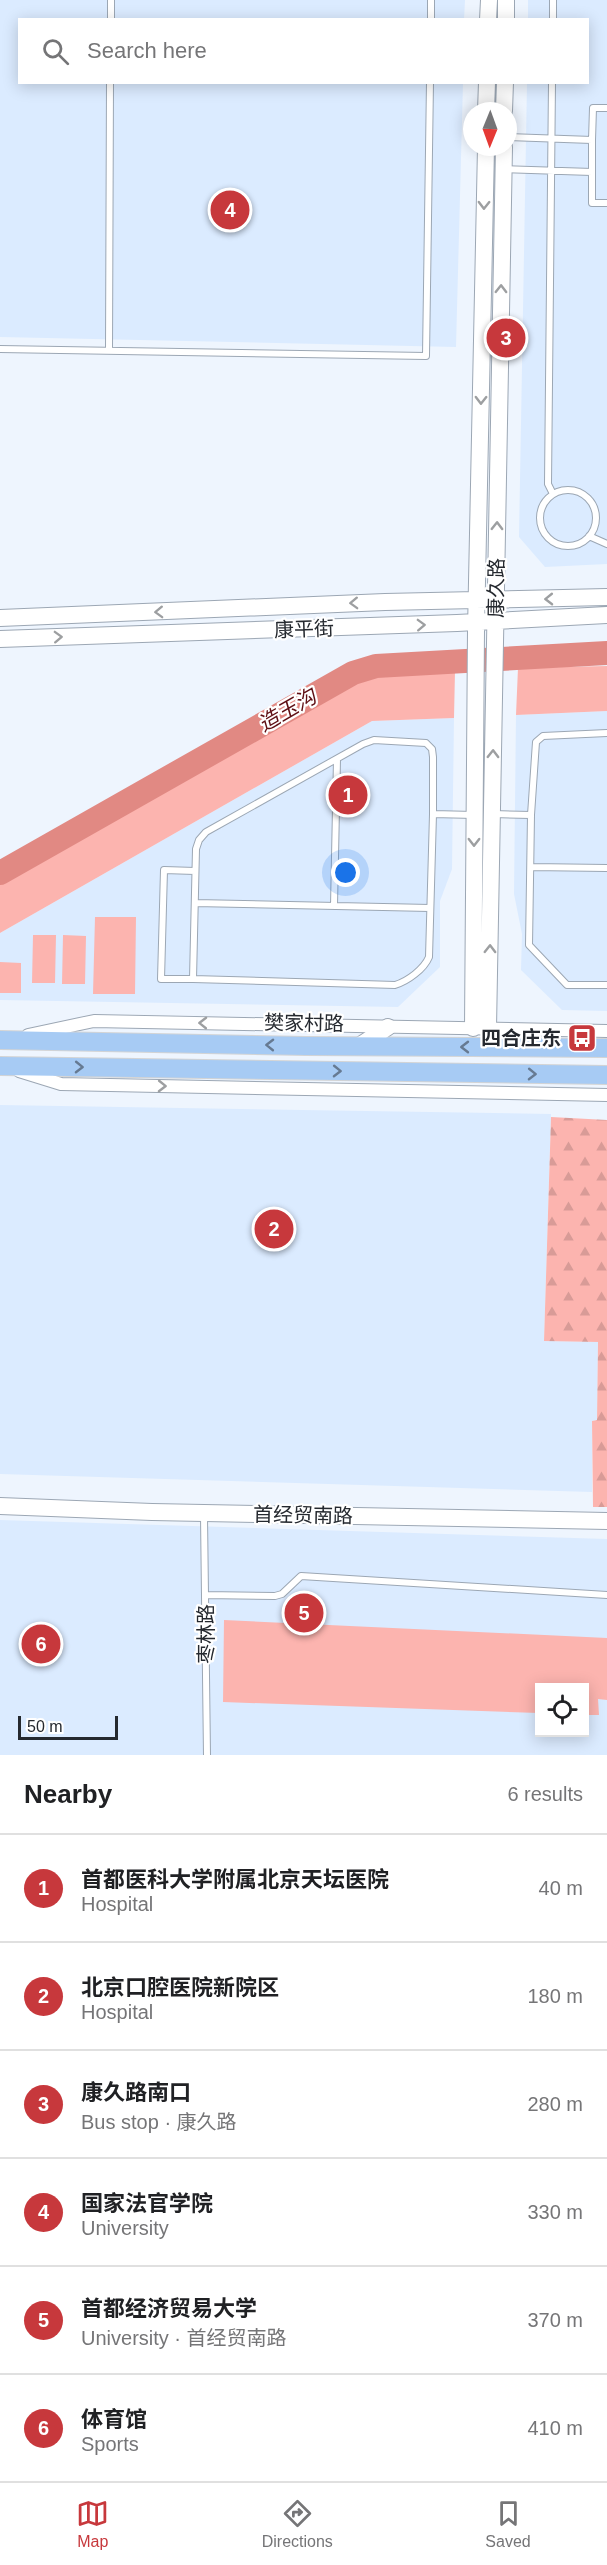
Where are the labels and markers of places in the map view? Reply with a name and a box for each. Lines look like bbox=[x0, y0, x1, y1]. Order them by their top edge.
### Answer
pin: 4 bbox=[210, 188, 250, 232]
pin: 3 bbox=[486, 316, 526, 360]
pin: 1 bbox=[328, 772, 368, 818]
bus stop icon: 四合庄东 bbox=[566, 1022, 598, 1054]
place label: 四合庄东 bbox=[481, 1027, 561, 1049]
pin: 2 bbox=[254, 1206, 294, 1252]
pin: 5 bbox=[284, 1590, 324, 1636]
pin: 6 bbox=[22, 1622, 60, 1666]

